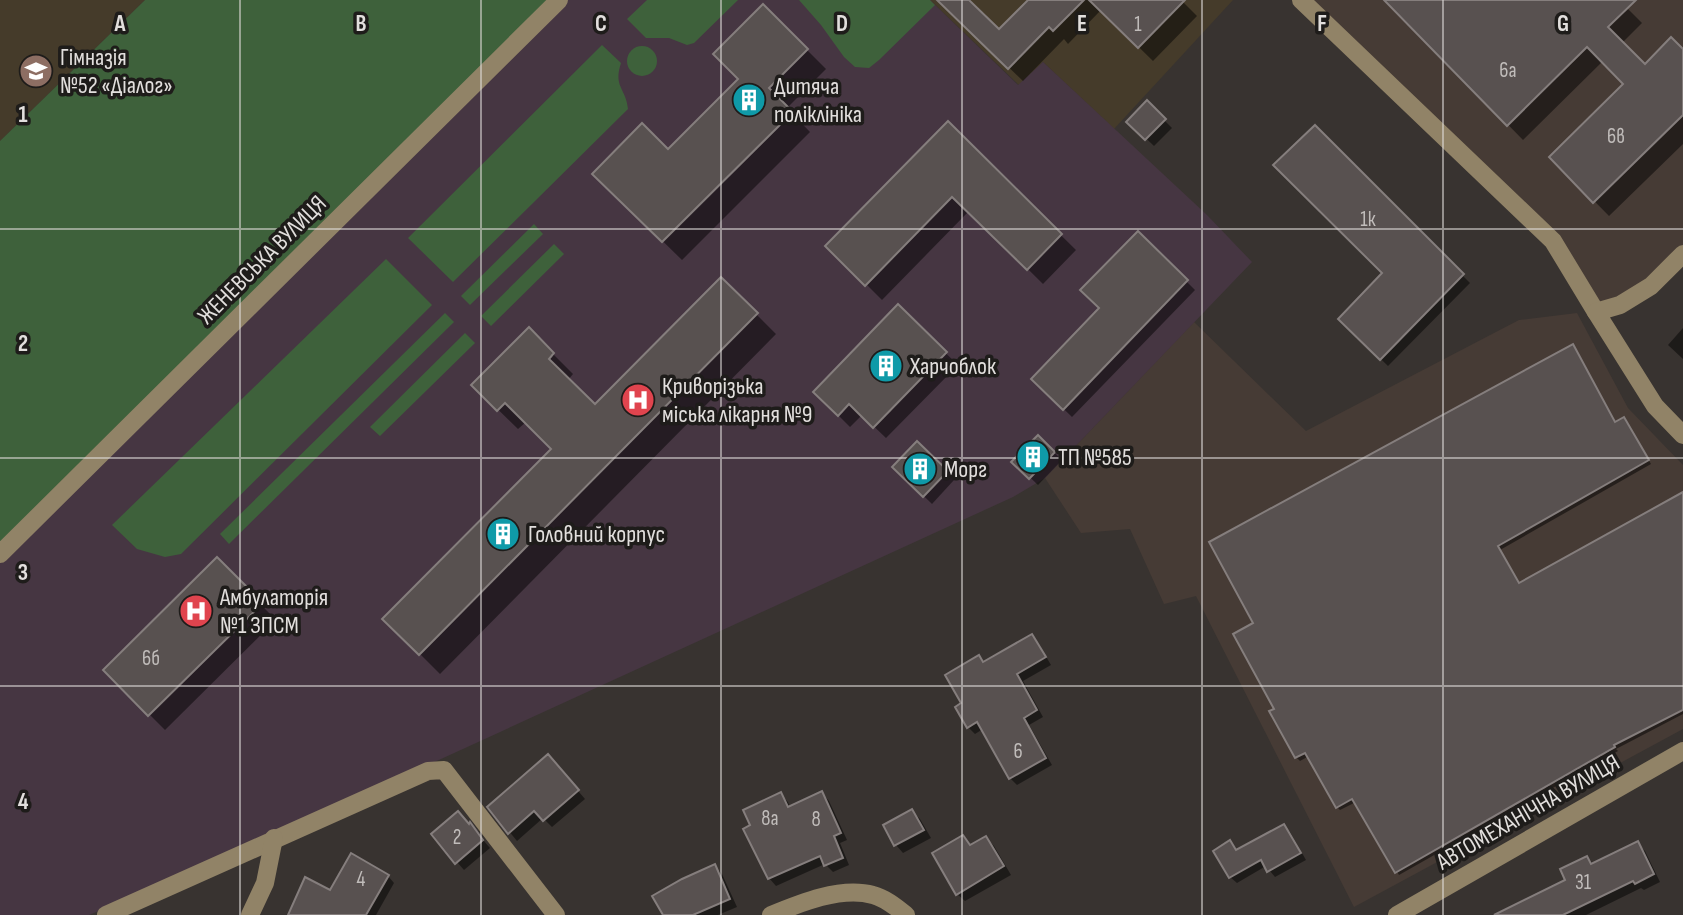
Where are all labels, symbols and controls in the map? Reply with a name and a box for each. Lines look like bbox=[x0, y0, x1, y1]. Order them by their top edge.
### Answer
text: A bbox=[114, 10, 127, 38]
text: B bbox=[356, 10, 367, 38]
text: C bbox=[595, 10, 607, 38]
text: D bbox=[836, 10, 848, 38]
text: E bbox=[1077, 10, 1087, 38]
text: F bbox=[1317, 10, 1327, 38]
text: G bbox=[1557, 10, 1569, 38]
house number: 1 bbox=[1134, 12, 1142, 37]
place label: Гімназія №52 «Діалог» bbox=[60, 43, 173, 100]
school or university icon: Гімназія №52 «Діалог» bbox=[17, 52, 55, 90]
house number: 6а bbox=[1499, 58, 1517, 83]
place label: Дитяча поліклініка bbox=[774, 72, 862, 129]
building icon: Дитяча поліклініка bbox=[730, 81, 768, 119]
text: 1 bbox=[18, 101, 28, 129]
house number: 6в bbox=[1607, 124, 1625, 149]
street label: ЖЕНЕВСЬКА ВУЛИЦЯ bbox=[191, 189, 333, 331]
house number: 1к bbox=[1360, 207, 1376, 232]
text: 2 bbox=[18, 330, 28, 358]
building icon: Харчоблок bbox=[867, 347, 905, 385]
place label: Харчоблок bbox=[909, 352, 997, 381]
place label: Криворізька міська лікарня №9 bbox=[662, 372, 812, 429]
hospital icon: Криворізька міська лікарня №9 bbox=[619, 381, 657, 419]
building icon: ТП №585 bbox=[1014, 438, 1052, 476]
place label: ТП №585 bbox=[1058, 443, 1132, 472]
building icon: Морг bbox=[901, 450, 939, 488]
place label: Морг bbox=[944, 455, 987, 484]
building icon: Головний корпус bbox=[484, 515, 522, 553]
place label: Головний корпус bbox=[528, 520, 665, 549]
text: 3 bbox=[18, 559, 28, 587]
place label: Амбулаторія №1 ЗПСМ bbox=[219, 583, 328, 640]
hospital icon: Амбулаторія №1 ЗПСМ bbox=[177, 592, 215, 630]
house number: 6б bbox=[142, 646, 160, 671]
house number: 6 bbox=[1013, 739, 1023, 764]
street label: АВТОМЕХАНІЧНА ВУЛИЦЯ bbox=[1430, 748, 1625, 877]
text: 4 bbox=[18, 788, 29, 816]
house number: 8а bbox=[761, 806, 779, 831]
house number: 8 bbox=[811, 807, 821, 832]
house number: 2 bbox=[453, 825, 461, 850]
house number: 4 bbox=[357, 867, 366, 892]
house number: 31 bbox=[1575, 870, 1592, 895]

